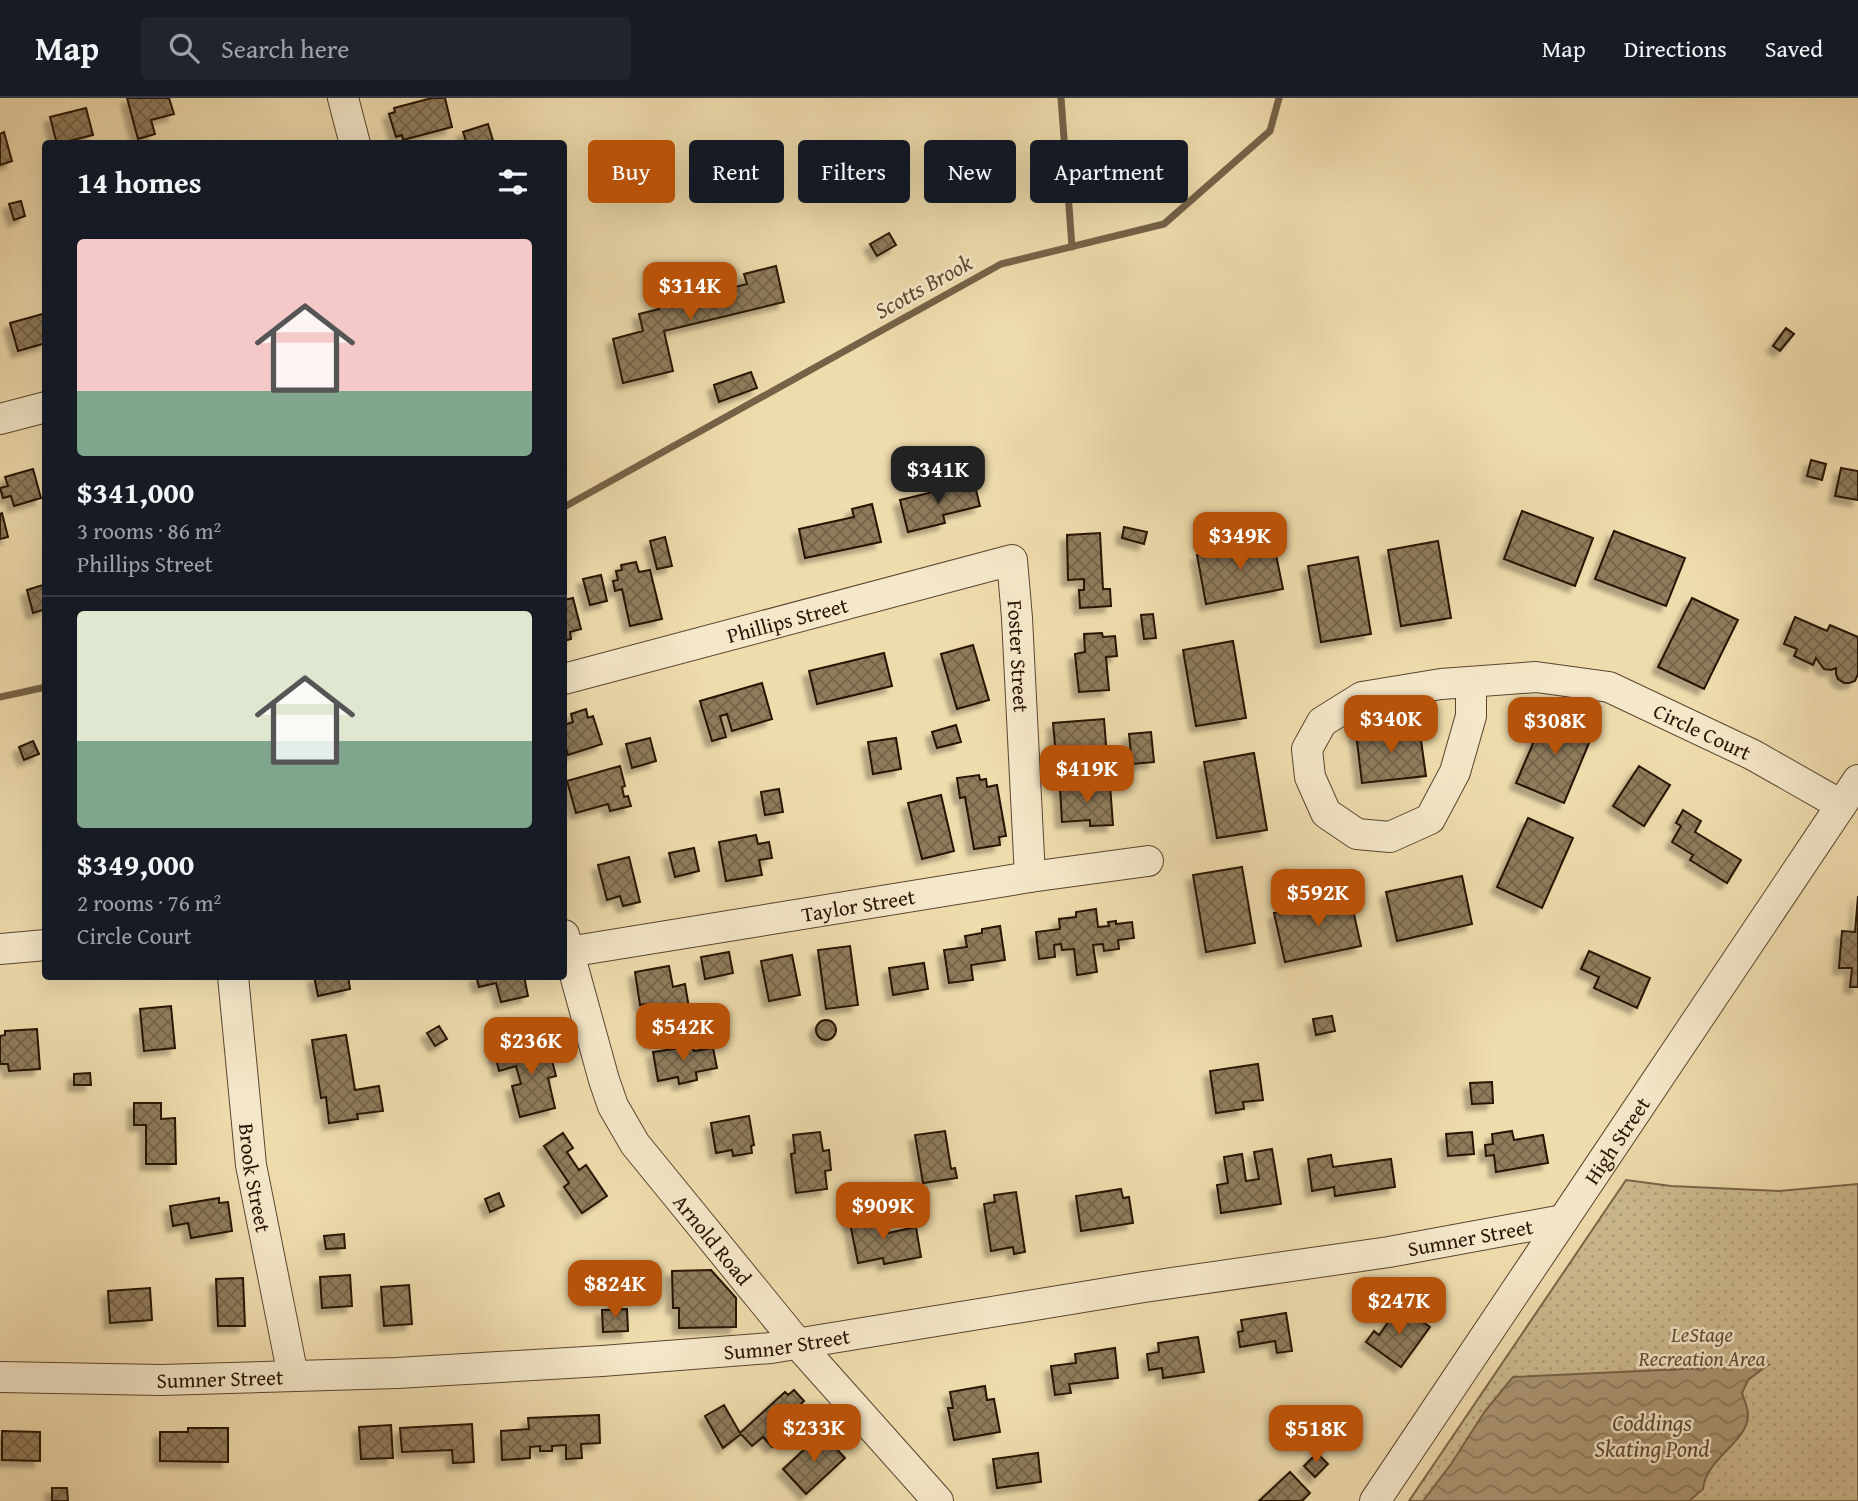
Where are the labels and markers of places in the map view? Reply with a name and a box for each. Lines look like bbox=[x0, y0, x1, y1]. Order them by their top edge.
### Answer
pin: $314K bbox=[641, 262, 739, 322]
pin: $341K bbox=[889, 446, 987, 506]
pin: $349K bbox=[1191, 512, 1289, 572]
pin: $340K bbox=[1342, 696, 1440, 755]
pin: $308K bbox=[1506, 698, 1604, 757]
pin: $419K bbox=[1038, 746, 1136, 805]
pin: $592K bbox=[1269, 870, 1367, 929]
pin: $542K bbox=[634, 1004, 732, 1063]
pin: $236K bbox=[482, 1018, 580, 1077]
pin: $909K bbox=[834, 1182, 932, 1242]
pin: $824K bbox=[566, 1260, 664, 1320]
pin: $247K bbox=[1350, 1278, 1448, 1337]
pin: $233K bbox=[765, 1404, 863, 1464]
pin: $518K bbox=[1267, 1406, 1365, 1465]

